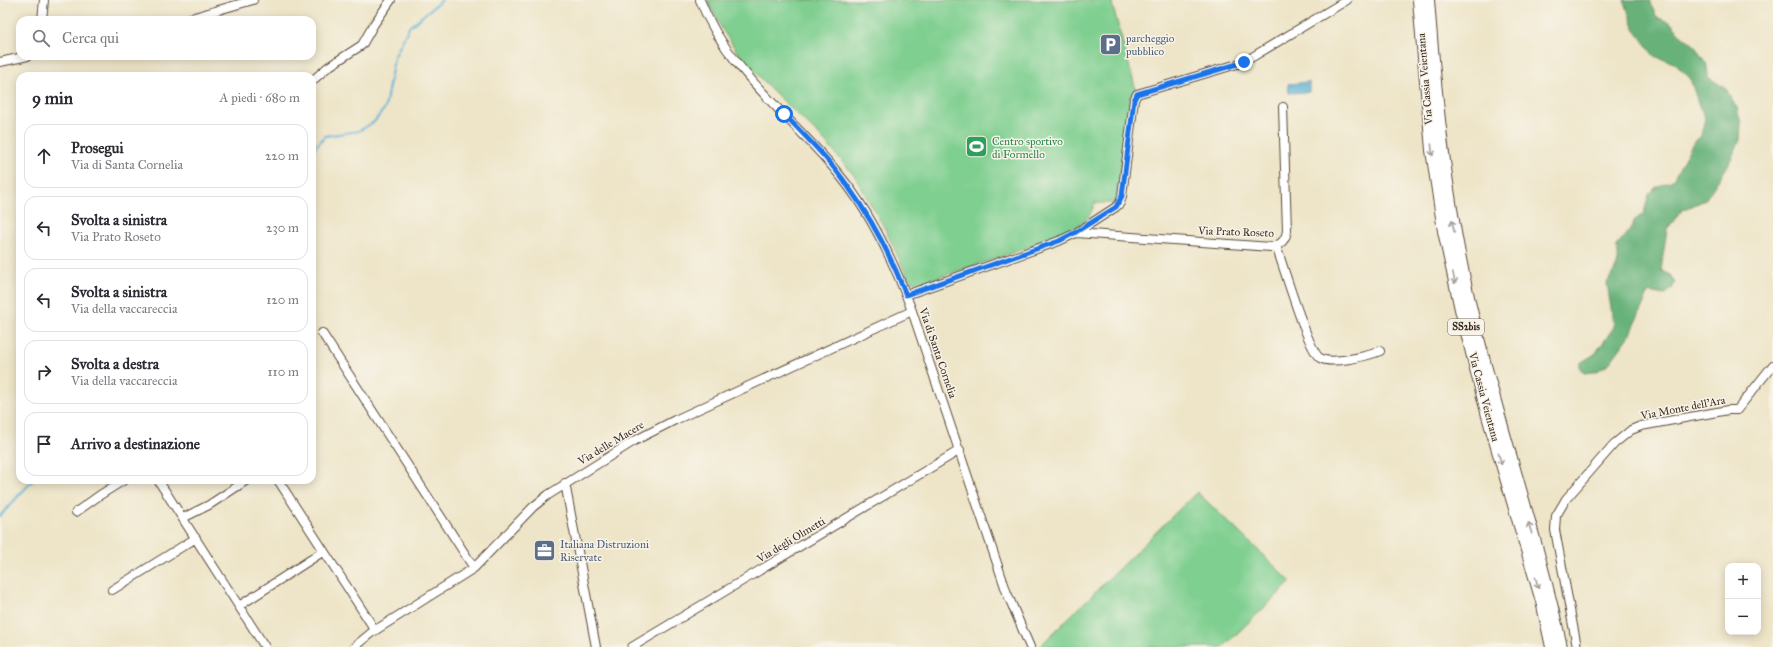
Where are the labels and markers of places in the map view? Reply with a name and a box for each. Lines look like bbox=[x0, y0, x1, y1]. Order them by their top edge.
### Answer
parking icon: parcheggio pubblico bbox=[1098, 31, 1124, 57]
place label: parcheggio pubblico bbox=[1125, 32, 1175, 58]
sports icon: Centro sportivo di Formello bbox=[963, 134, 989, 160]
place label: Centro sportivo di Formello bbox=[992, 135, 1063, 161]
office icon: Italiana Distruzioni Riservate bbox=[532, 537, 558, 563]
place label: Italiana Distruzioni Riservate bbox=[560, 538, 649, 564]

